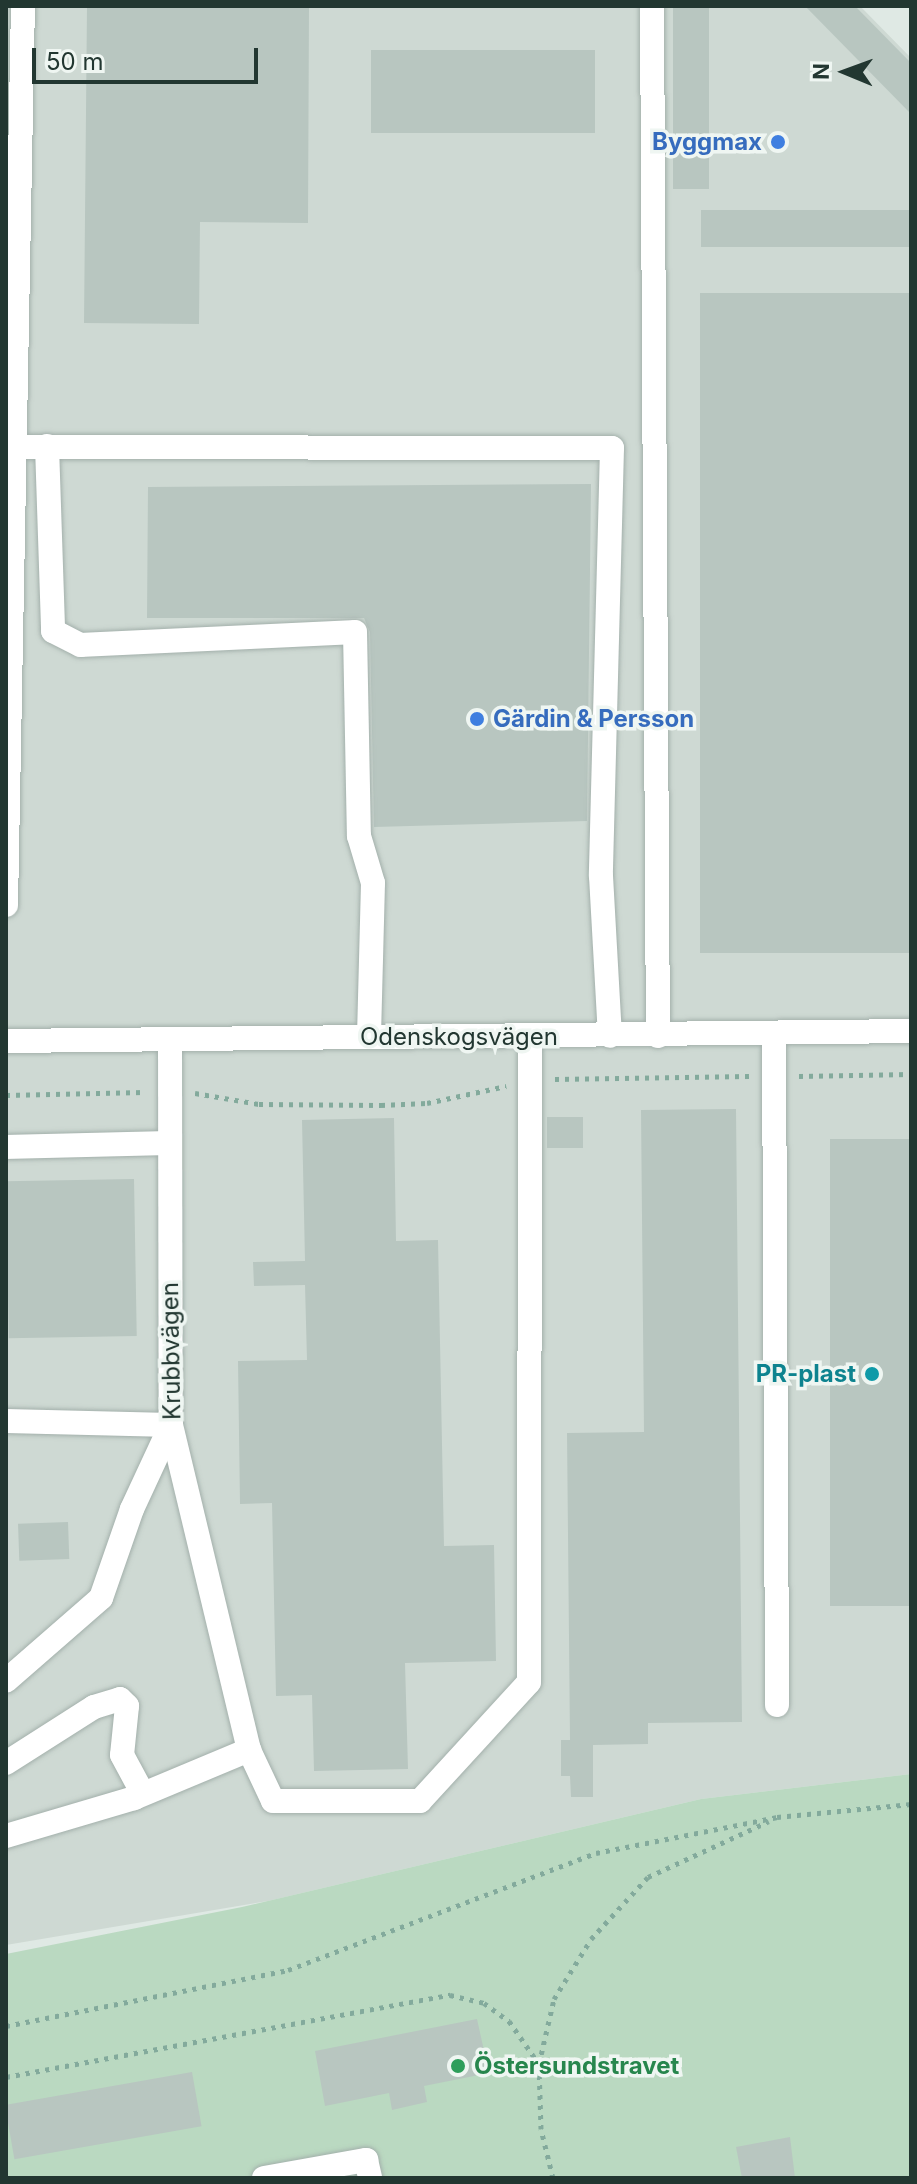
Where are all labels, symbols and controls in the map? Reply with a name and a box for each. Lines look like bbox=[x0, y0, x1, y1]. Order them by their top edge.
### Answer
scale bar bbox=[36, 32, 262, 82]
north arrow bbox=[805, 32, 885, 112]
text: 50 m bbox=[46, 47, 104, 76]
text: N bbox=[808, 63, 834, 80]
place label: Byggmax bbox=[652, 128, 762, 156]
marker: Byggmax bbox=[769, 133, 787, 151]
place label: Gärdin & Persson bbox=[493, 705, 694, 733]
marker: Gärdin & Persson bbox=[468, 710, 486, 728]
street label: Odenskogsvägen bbox=[360, 1023, 558, 1051]
street label: Krubbvägen bbox=[155, 1282, 187, 1420]
place label: PR-plast bbox=[756, 1360, 856, 1388]
marker: PR-plast bbox=[863, 1365, 881, 1383]
place label: Östersundstravet bbox=[474, 2052, 679, 2080]
marker: Östersundstravet bbox=[449, 2057, 467, 2075]

